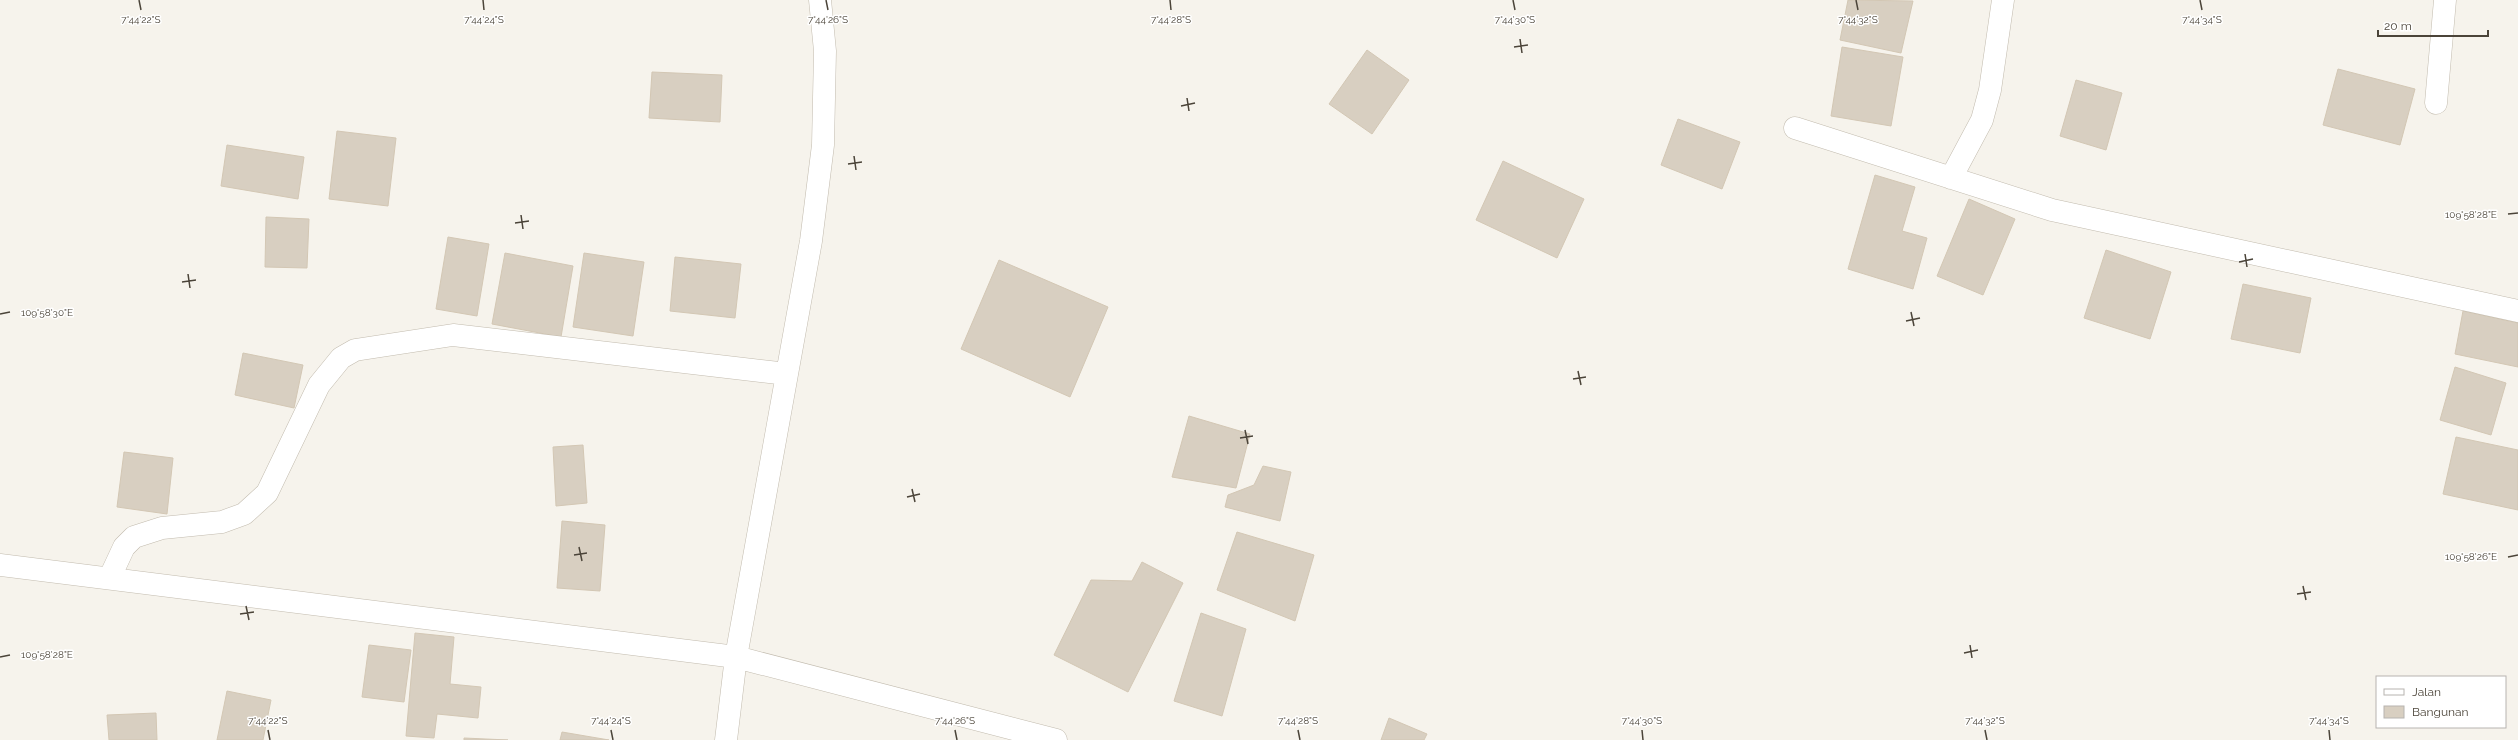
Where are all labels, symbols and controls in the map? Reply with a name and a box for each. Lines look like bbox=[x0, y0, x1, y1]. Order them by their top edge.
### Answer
scale bar bbox=[2378, 12, 2488, 38]
text: 7°44'22"S bbox=[121, 14, 161, 25]
text: 7°44'24"S bbox=[464, 14, 504, 25]
text: 7°44'26"S bbox=[808, 14, 848, 25]
text: 7°44'28"S bbox=[1151, 14, 1191, 25]
text: 7°44'30"S bbox=[1495, 14, 1535, 25]
text: 7°44'32"S bbox=[1838, 14, 1878, 25]
text: 7°44'34"S bbox=[2182, 14, 2222, 25]
text: 20 m bbox=[2384, 19, 2412, 33]
text: 109°58'28"E bbox=[2445, 209, 2497, 220]
text: 109°58'30"E bbox=[21, 307, 73, 318]
text: 109°58'26"E bbox=[2445, 551, 2497, 562]
text: 109°58'28"E bbox=[21, 649, 73, 660]
legend bbox=[2376, 676, 2506, 728]
text: Jalan bbox=[2412, 685, 2441, 699]
text: Bangunan bbox=[2412, 705, 2469, 719]
text: 7°44'22"S bbox=[248, 715, 288, 726]
text: 7°44'24"S bbox=[591, 715, 631, 726]
text: 7°44'26"S bbox=[935, 715, 975, 726]
text: 7°44'28"S bbox=[1278, 715, 1318, 726]
text: 7°44'30"S bbox=[1622, 715, 1662, 726]
text: 7°44'32"S bbox=[1965, 715, 2005, 726]
text: 7°44'34"S bbox=[2309, 715, 2349, 726]

